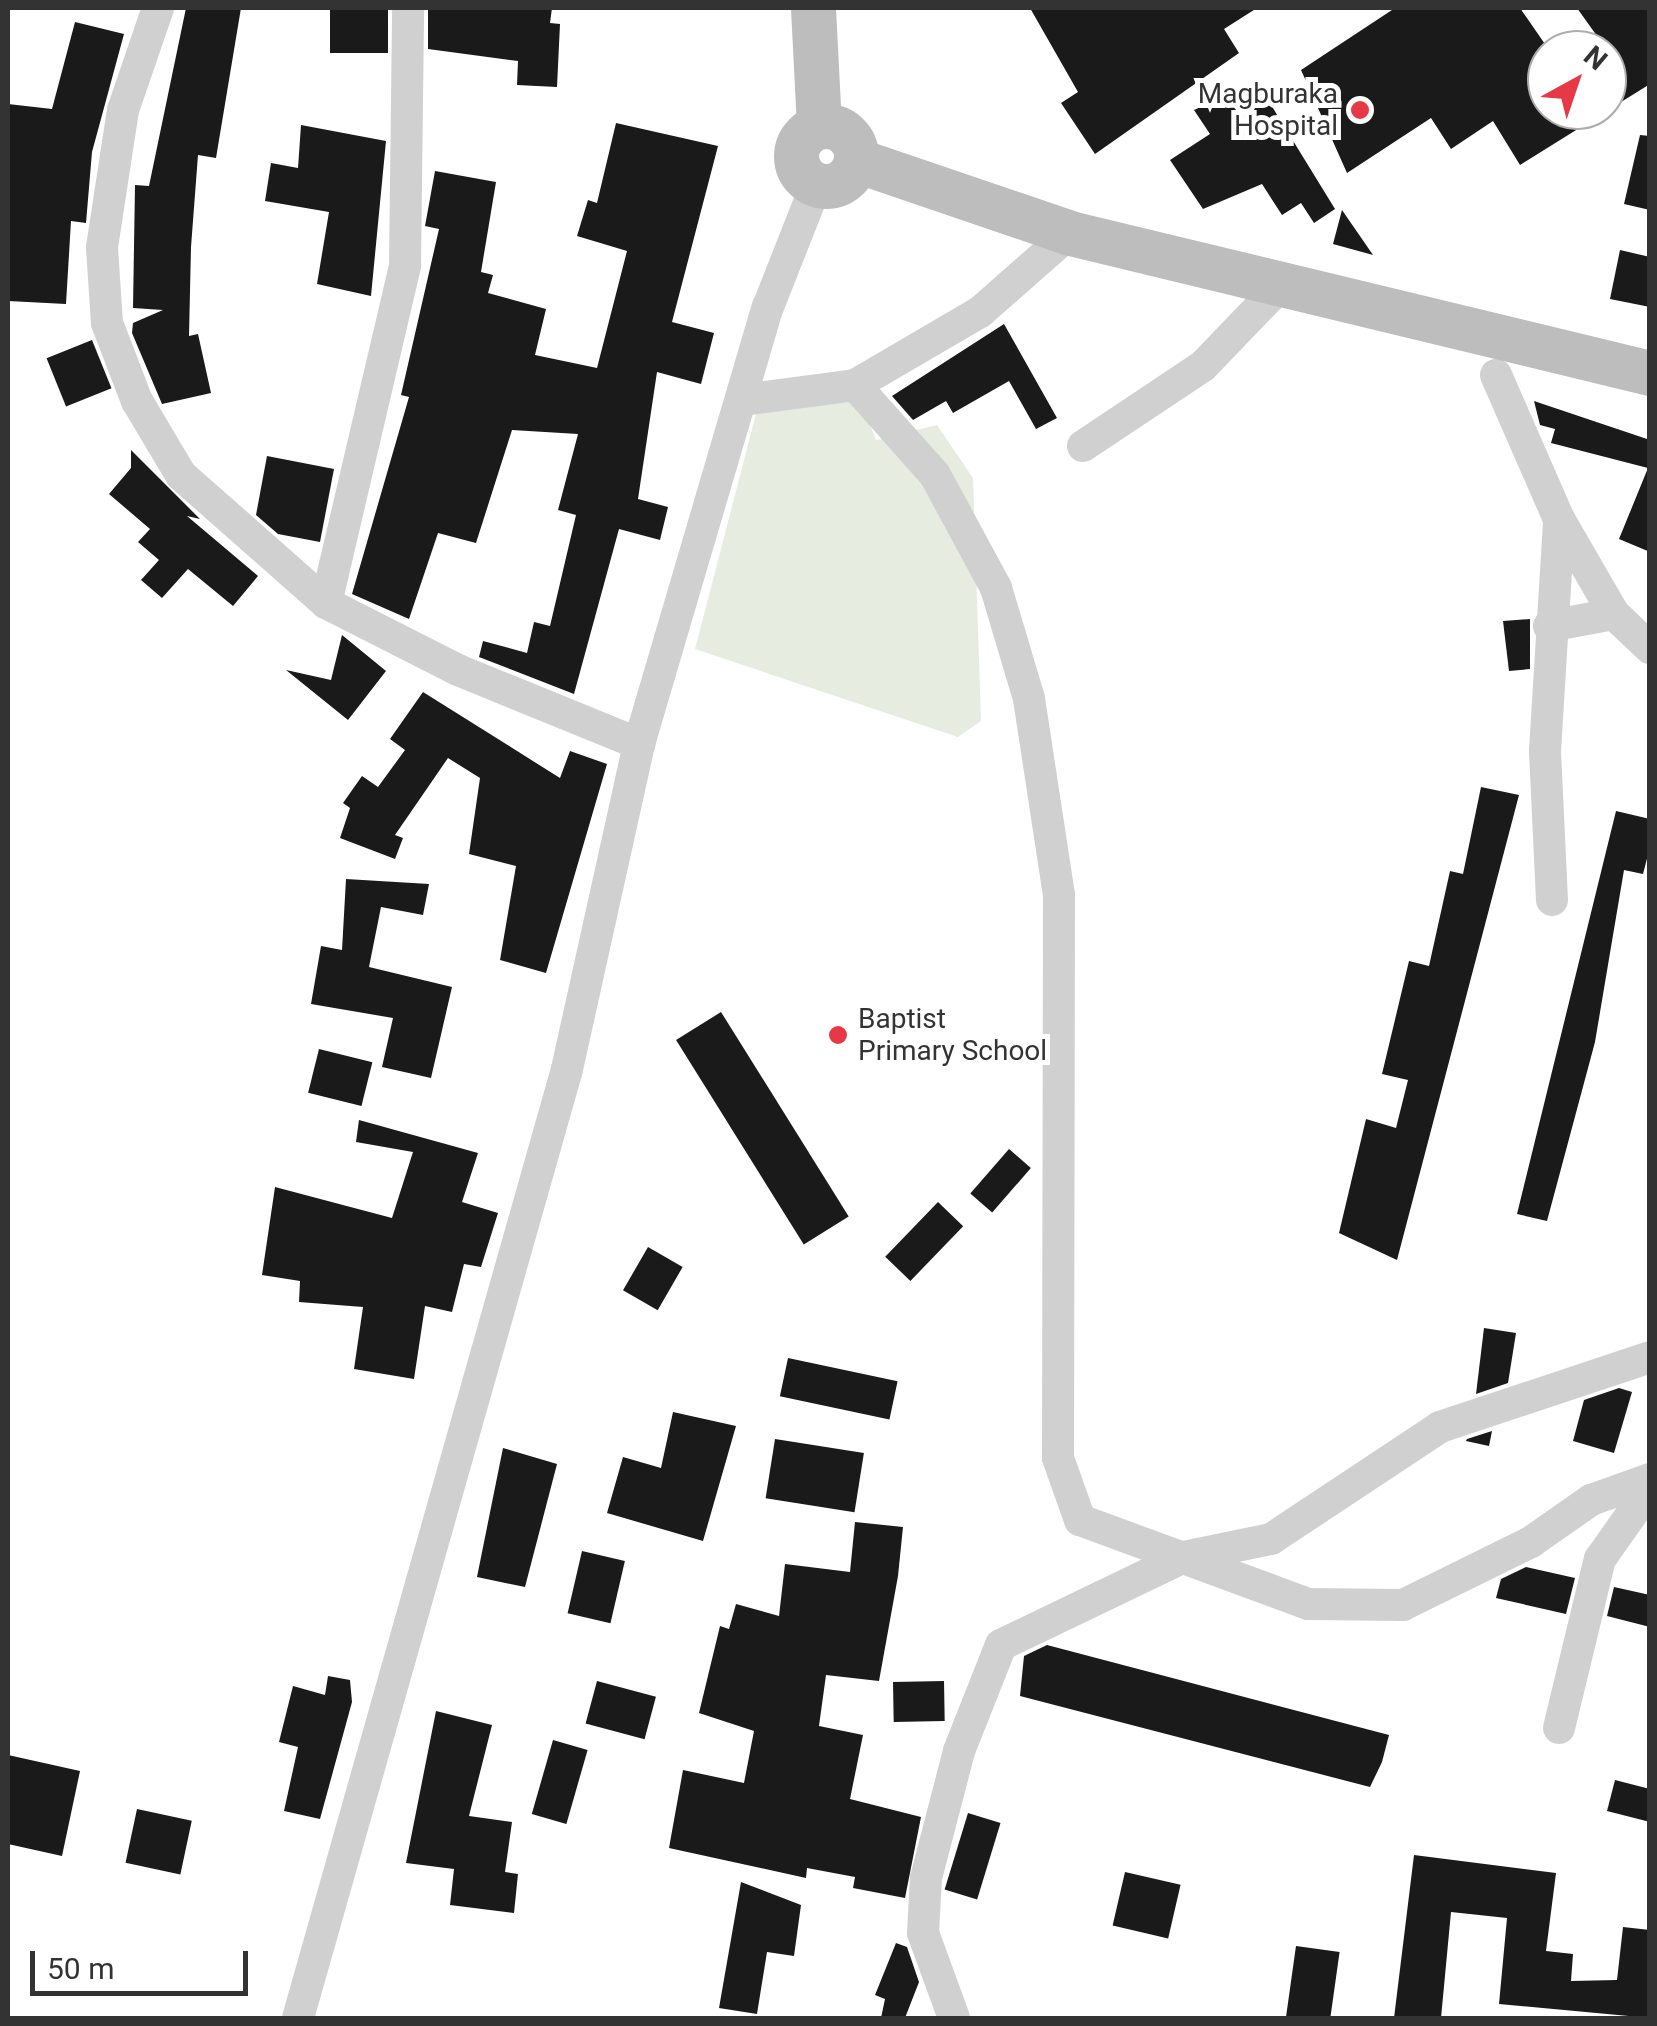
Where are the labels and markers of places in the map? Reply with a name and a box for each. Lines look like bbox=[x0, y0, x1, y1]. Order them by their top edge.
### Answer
place label: Magburaka Hospital bbox=[1198, 77, 1338, 143]
marker: Magburaka Hospital bbox=[1347, 97, 1373, 123]
place label: Baptist Primary School bbox=[858, 1002, 1047, 1068]
marker: Baptist Primary School bbox=[827, 1024, 849, 1046]

